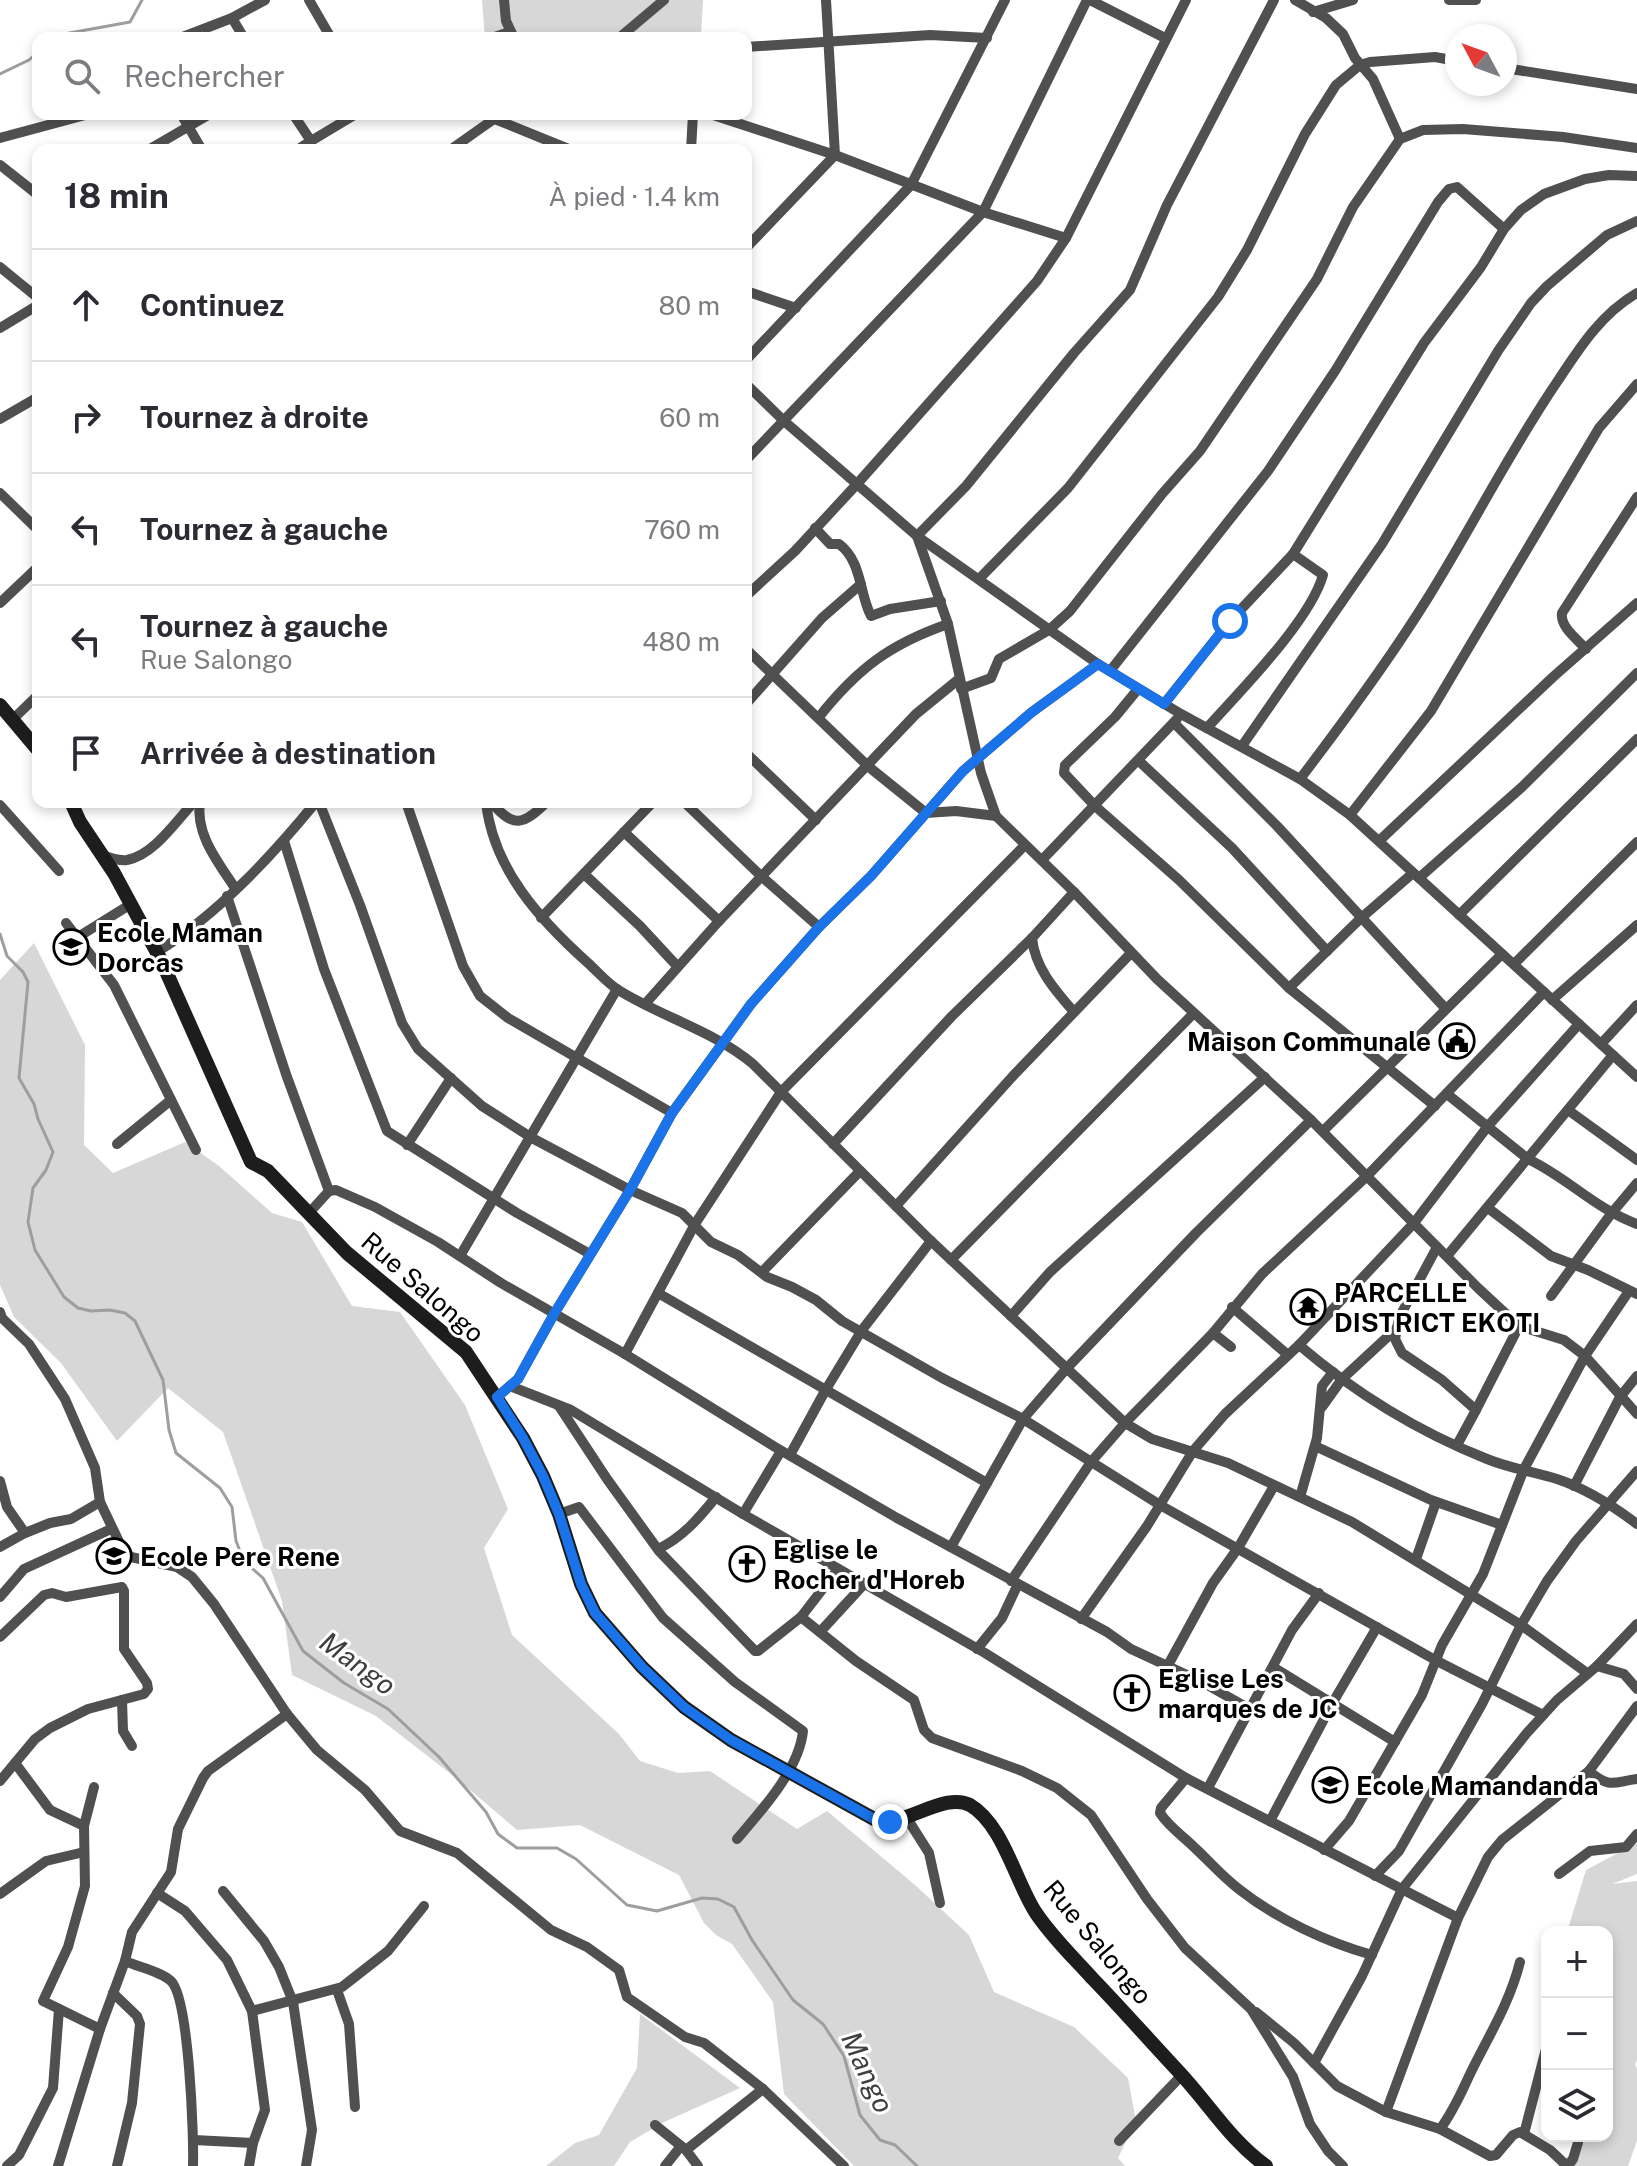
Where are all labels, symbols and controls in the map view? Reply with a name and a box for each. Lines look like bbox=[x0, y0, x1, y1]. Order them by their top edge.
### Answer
north arrow bbox=[1445, 24, 1517, 96]
search box bbox=[32, 32, 752, 120]
icon: search bbox=[60, 54, 104, 98]
text: Rechercher bbox=[124, 58, 285, 94]
text: 18 min bbox=[64, 176, 169, 216]
text: À pied · 1.4 km bbox=[549, 181, 720, 212]
icon: ahead bbox=[64, 283, 108, 327]
text: Continuez bbox=[140, 287, 284, 323]
text: 80 m bbox=[659, 290, 720, 321]
icon: right bbox=[64, 395, 108, 439]
text: Tournez à droite bbox=[140, 399, 369, 435]
text: 60 m bbox=[659, 402, 720, 433]
icon: left bbox=[64, 507, 108, 551]
text: Tournez à gauche bbox=[140, 511, 388, 547]
text: 760 m bbox=[644, 514, 720, 545]
route start bbox=[1212, 603, 1248, 639]
text: Tournez à gauche bbox=[140, 608, 388, 644]
icon: left bbox=[64, 619, 108, 663]
text: 480 m bbox=[642, 626, 720, 657]
text: Rue Salongo bbox=[140, 644, 292, 675]
icon: arrive bbox=[64, 731, 108, 775]
text: Arrivée à destination bbox=[140, 735, 436, 771]
place label: Ecole Maman Dorcas bbox=[97, 917, 263, 978]
school or university icon: Ecole Maman Dorcas bbox=[52, 928, 90, 966]
public building icon: Maison Communale bbox=[1438, 1022, 1476, 1060]
place label: Maison Communale bbox=[1187, 1026, 1431, 1057]
street label: Rue Salongo bbox=[355, 1225, 491, 1349]
place label: PARCELLE DISTRICT EKOTI bbox=[1334, 1277, 1540, 1338]
temple icon: PARCELLE DISTRICT EKOTI bbox=[1289, 1288, 1327, 1326]
place label: Eglise le Rocher d'Horeb bbox=[773, 1534, 965, 1595]
school or university icon: Ecole Pere Rene bbox=[95, 1537, 133, 1575]
place label: Ecole Pere Rene bbox=[140, 1541, 340, 1572]
church icon: Eglise le Rocher d'Horeb bbox=[728, 1545, 766, 1583]
water label: Mango bbox=[314, 1624, 402, 1702]
place label: Eglise Les marques de JC bbox=[1158, 1663, 1338, 1724]
church icon: Eglise Les marques de JC bbox=[1113, 1674, 1151, 1712]
school or university icon: Ecole Mamandanda bbox=[1311, 1766, 1349, 1804]
place label: Ecole Mamandanda bbox=[1356, 1770, 1599, 1801]
route end bbox=[872, 1804, 908, 1840]
street label: Rue Salongo bbox=[1037, 1874, 1159, 2010]
map controls bbox=[1541, 1926, 1613, 2142]
button: + bbox=[1541, 1926, 1613, 1998]
button: − bbox=[1541, 1998, 1613, 2070]
water label: Mango bbox=[835, 2026, 901, 2118]
button: layers bbox=[1541, 2070, 1613, 2142]

